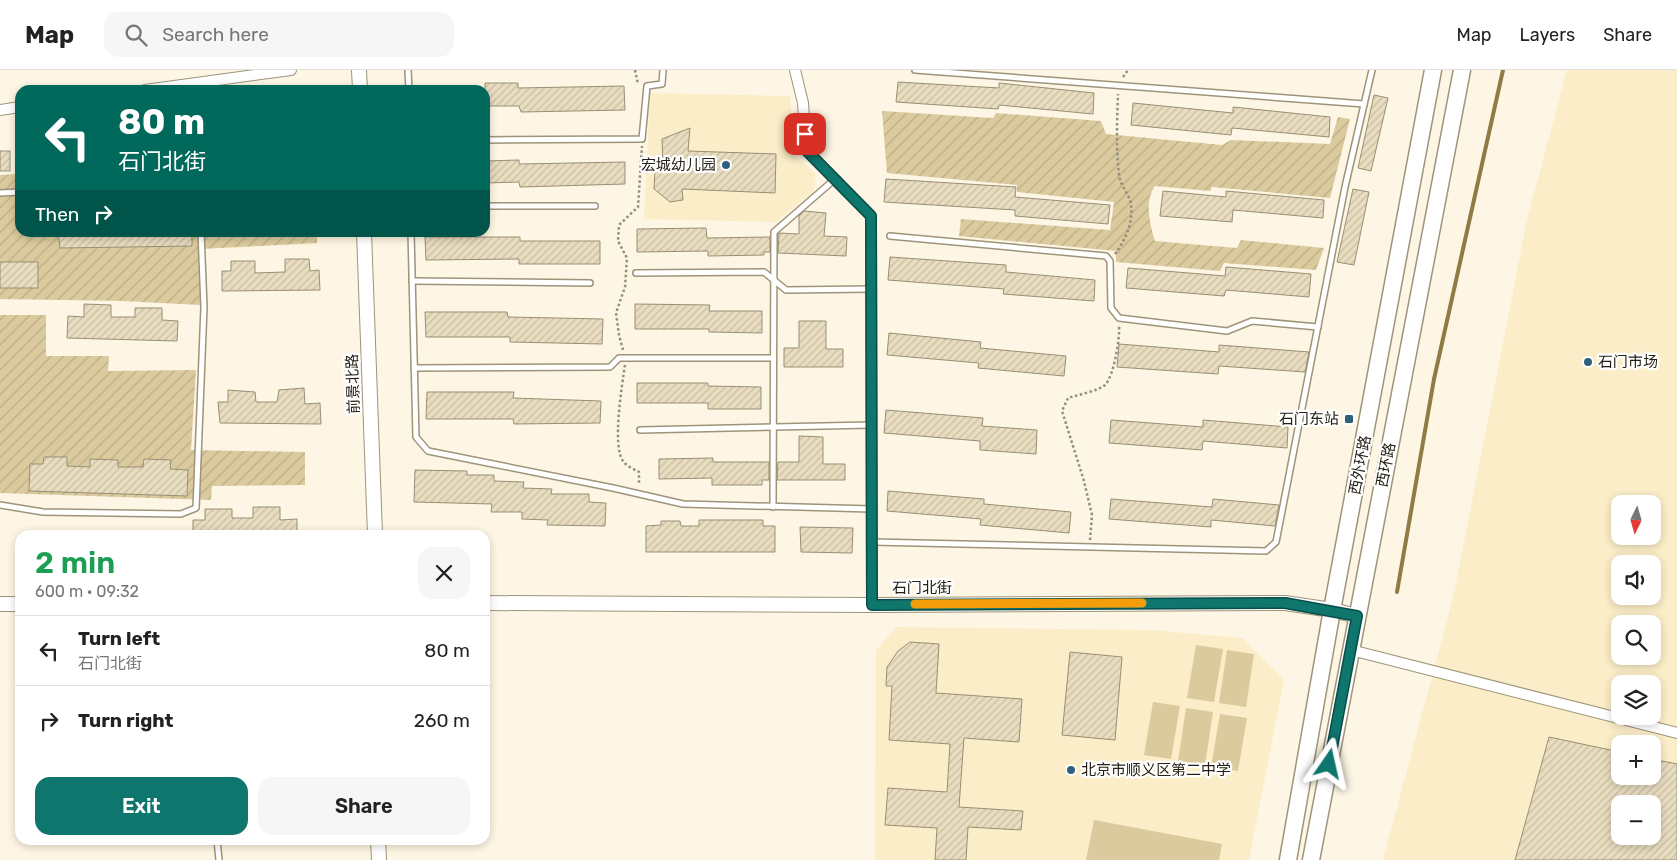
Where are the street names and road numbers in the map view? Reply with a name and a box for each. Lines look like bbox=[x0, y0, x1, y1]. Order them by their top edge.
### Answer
street label: 前景北路 bbox=[343, 354, 363, 414]
street label: 西外环路 bbox=[1345, 434, 1375, 496]
street label: 西环路 bbox=[1373, 441, 1399, 489]
street label: 石门北街 bbox=[892, 579, 952, 597]

